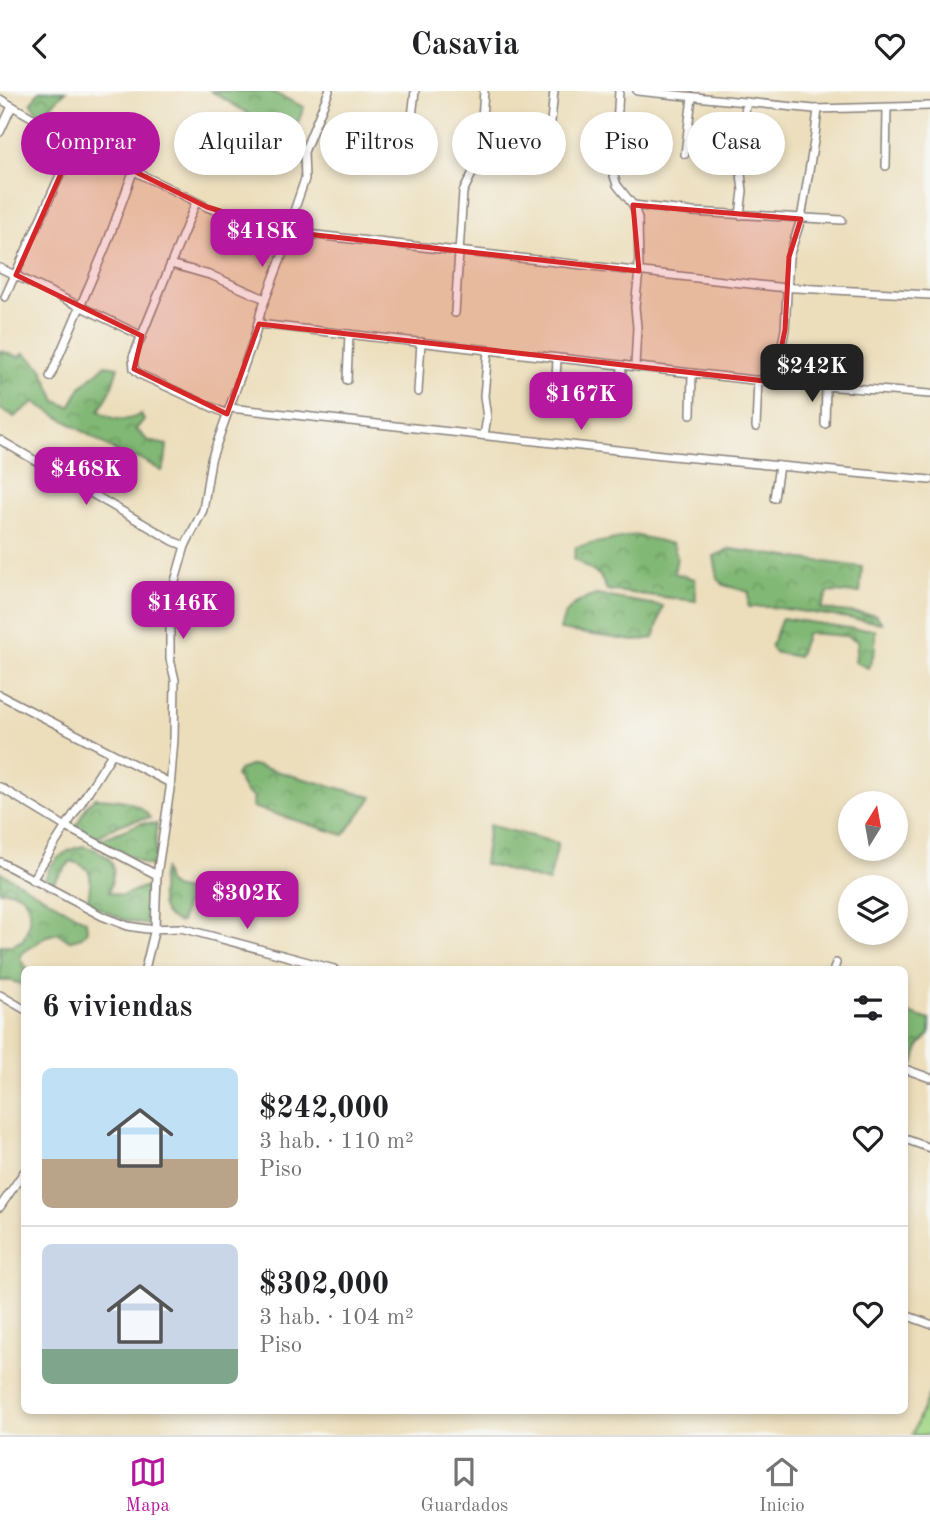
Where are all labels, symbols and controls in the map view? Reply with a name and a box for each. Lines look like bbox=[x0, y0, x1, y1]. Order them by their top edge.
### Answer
icon: back bbox=[21, 27, 59, 65]
icon: heart bbox=[871, 27, 909, 65]
text: Casavia bbox=[411, 30, 519, 62]
chip: Comprar bbox=[21, 112, 160, 175]
chip: Alquilar bbox=[174, 112, 306, 175]
chip: Filtros bbox=[320, 112, 438, 175]
chip: Nuevo bbox=[452, 112, 566, 175]
chip: Piso bbox=[580, 112, 673, 175]
chip: Casa bbox=[687, 112, 785, 175]
pin: $418K bbox=[213, 209, 311, 269]
text: $418K bbox=[226, 220, 298, 243]
pin: $242K bbox=[763, 345, 861, 404]
text: $242K bbox=[776, 355, 848, 378]
pin: $167K bbox=[532, 373, 630, 432]
text: $167K bbox=[545, 383, 617, 406]
pin: $468K bbox=[37, 447, 135, 507]
text: $468K bbox=[50, 458, 122, 481]
pin: $146K bbox=[134, 581, 232, 641]
text: $146K bbox=[147, 592, 219, 615]
north arrow bbox=[838, 791, 908, 861]
map controls bbox=[838, 791, 908, 945]
pin: $302K bbox=[198, 871, 296, 931]
button: layers bbox=[838, 875, 908, 945]
text: $302K bbox=[211, 882, 283, 905]
icon: filters bbox=[849, 989, 887, 1027]
text: 6 viviendas bbox=[42, 993, 192, 1023]
text: $242,000 bbox=[259, 1094, 389, 1124]
icon: home bbox=[98, 1096, 182, 1180]
icon: heart bbox=[849, 1119, 887, 1157]
text: 3 hab. · 110 m² bbox=[259, 1130, 414, 1153]
text: Piso bbox=[259, 1158, 302, 1181]
text: $302,000 bbox=[259, 1270, 389, 1300]
icon: home bbox=[98, 1272, 182, 1356]
icon: heart bbox=[849, 1295, 887, 1333]
text: 3 hab. · 104 m² bbox=[259, 1306, 414, 1329]
text: Piso bbox=[259, 1334, 302, 1357]
tab: Mapa bbox=[125, 1453, 170, 1518]
tab: Guardados bbox=[420, 1453, 508, 1518]
tab: Inicio bbox=[759, 1453, 805, 1518]

